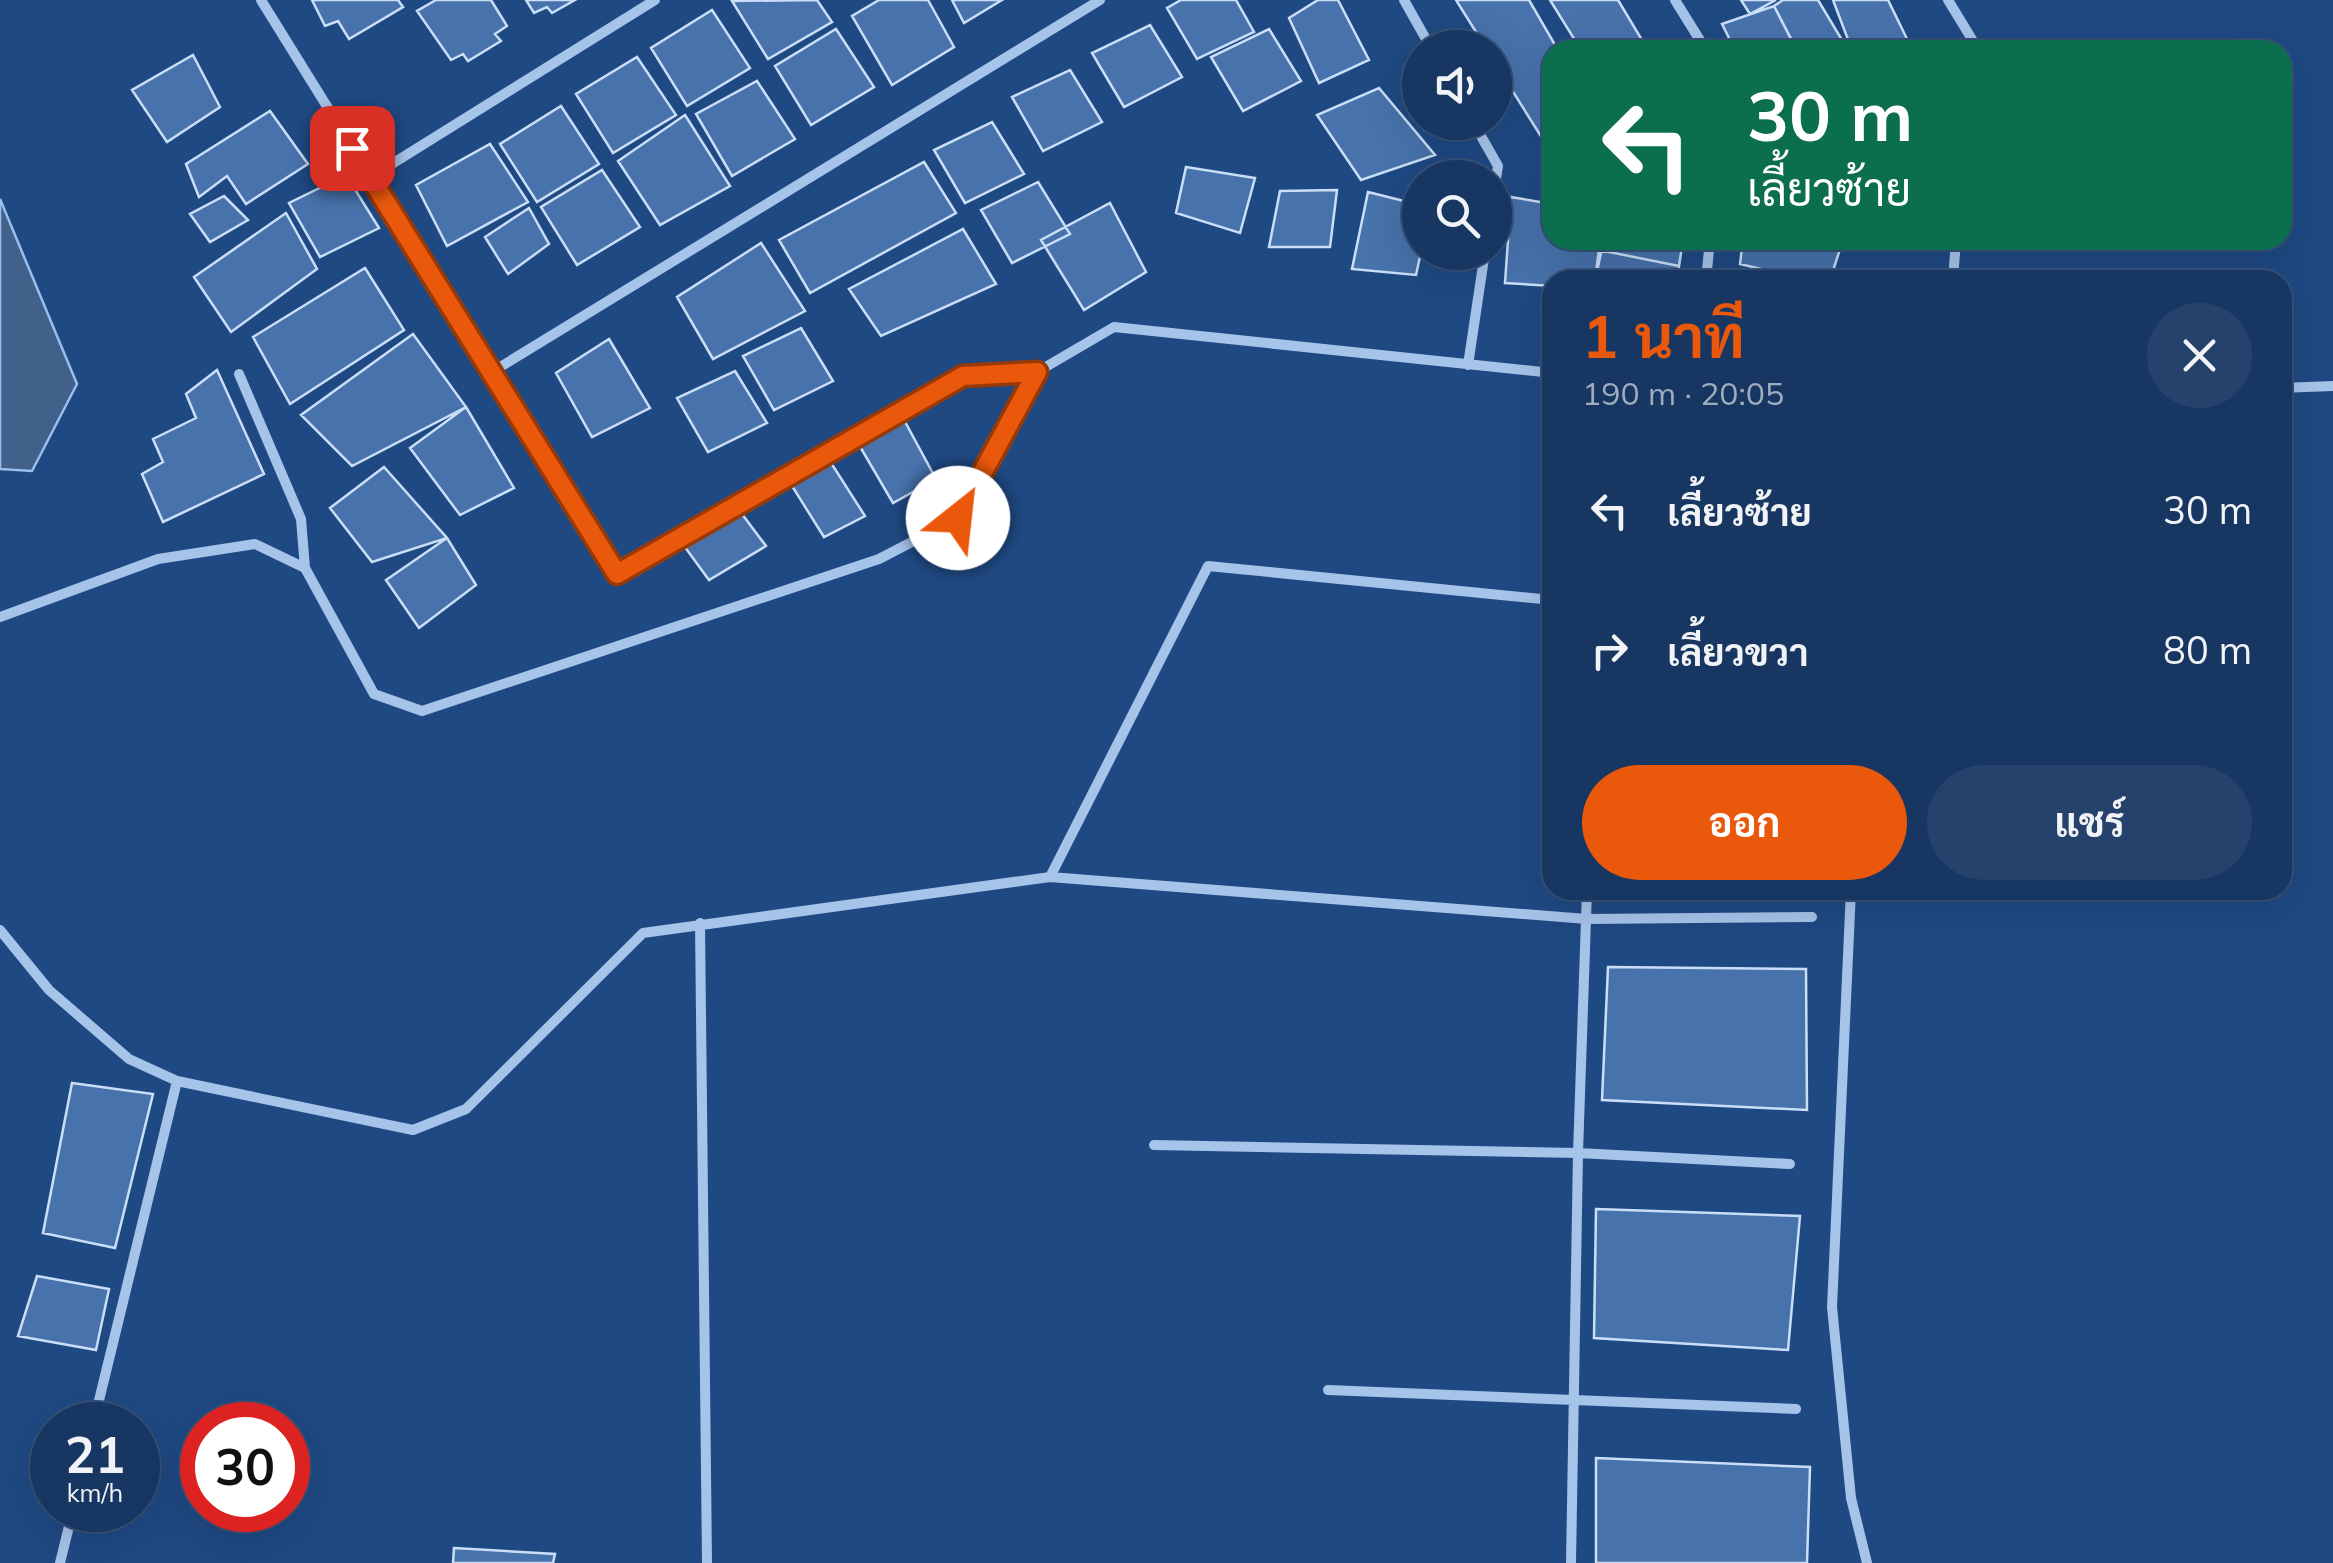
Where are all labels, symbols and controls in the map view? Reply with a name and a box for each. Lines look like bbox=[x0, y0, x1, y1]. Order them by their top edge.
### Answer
map controls bbox=[1402, 30, 1512, 270]
button: sound bbox=[1402, 30, 1512, 140]
text: 30 m bbox=[1747, 71, 1913, 159]
icon: left bbox=[1582, 80, 1712, 210]
pin bbox=[310, 106, 395, 191]
icon: arrive bbox=[325, 121, 380, 176]
button: search bbox=[1402, 160, 1512, 270]
text: เลี้ยวซ้าย bbox=[1747, 161, 1911, 217]
text: 1 นาที bbox=[1582, 298, 1745, 373]
button: close bbox=[2147, 303, 2252, 408]
text: 190 m · 20:05 bbox=[1582, 373, 1784, 413]
position arrow bbox=[906, 466, 1010, 570]
icon: left bbox=[1582, 483, 1637, 538]
text: 30 m bbox=[2163, 486, 2252, 534]
text: เลี้ยวซ้าย bbox=[1667, 488, 1812, 536]
icon: right bbox=[1582, 623, 1637, 678]
text: 80 m bbox=[2163, 626, 2252, 674]
text: เลี้ยวขวา bbox=[1667, 628, 1809, 676]
button: ออก bbox=[1582, 765, 1907, 880]
button: แชร์ bbox=[1927, 765, 2252, 880]
speed limit sign: 30 bbox=[180, 1402, 310, 1532]
text: 21 bbox=[65, 1423, 125, 1486]
text: km/h bbox=[67, 1477, 123, 1508]

